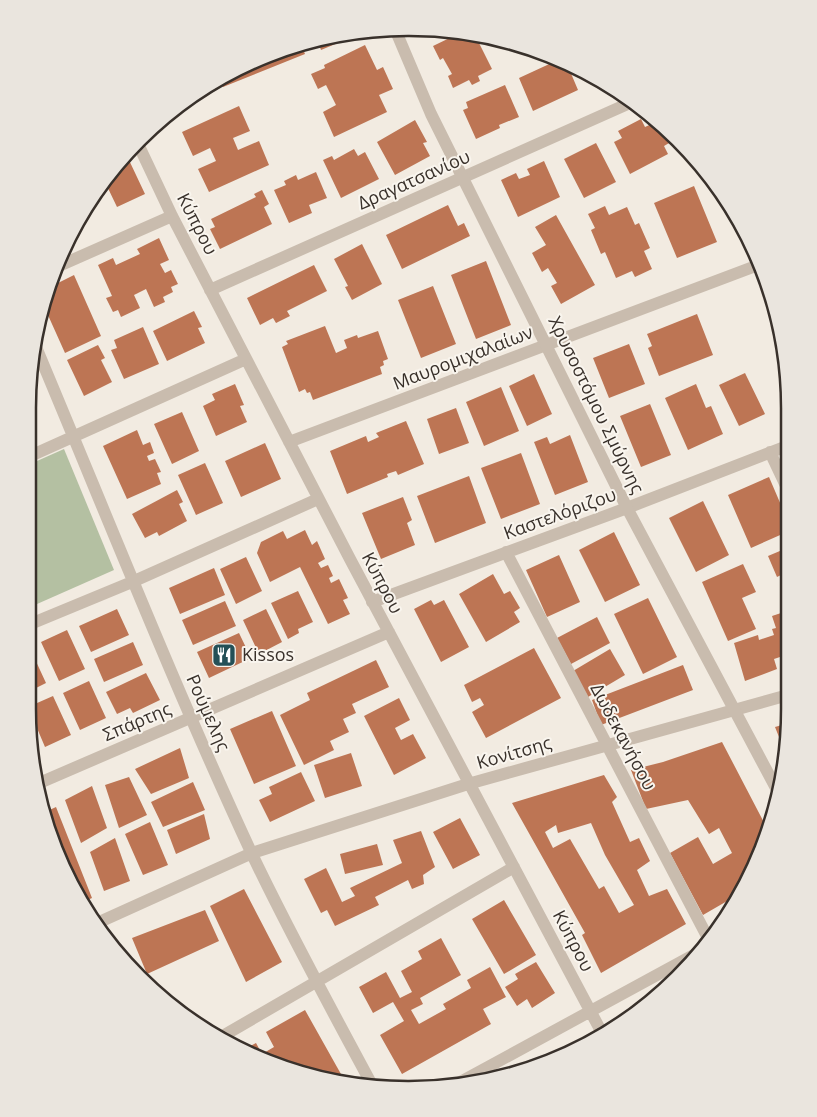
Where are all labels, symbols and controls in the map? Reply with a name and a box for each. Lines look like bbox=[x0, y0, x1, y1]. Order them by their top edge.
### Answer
street label: Δραγατσανίου bbox=[354, 144, 474, 215]
street label: Κύπρου bbox=[172, 189, 224, 259]
street label: Χρυσοστόμου Σμύρνης bbox=[543, 312, 650, 498]
street label: Μαυρομιχαλαίων bbox=[389, 319, 536, 395]
street label: Καστελόριζου bbox=[500, 482, 619, 545]
street label: Κύπρου bbox=[357, 548, 409, 617]
restaurant icon: Kissos bbox=[211, 642, 237, 668]
place label: Kissos bbox=[242, 642, 294, 666]
street label: Ρούμελης bbox=[181, 670, 237, 755]
street label: Δωδεκανήσου bbox=[586, 679, 662, 794]
street label: Σπάρτης bbox=[99, 696, 175, 746]
street label: Κονίτσης bbox=[473, 730, 554, 774]
street label: Κύπρου bbox=[548, 906, 600, 975]

